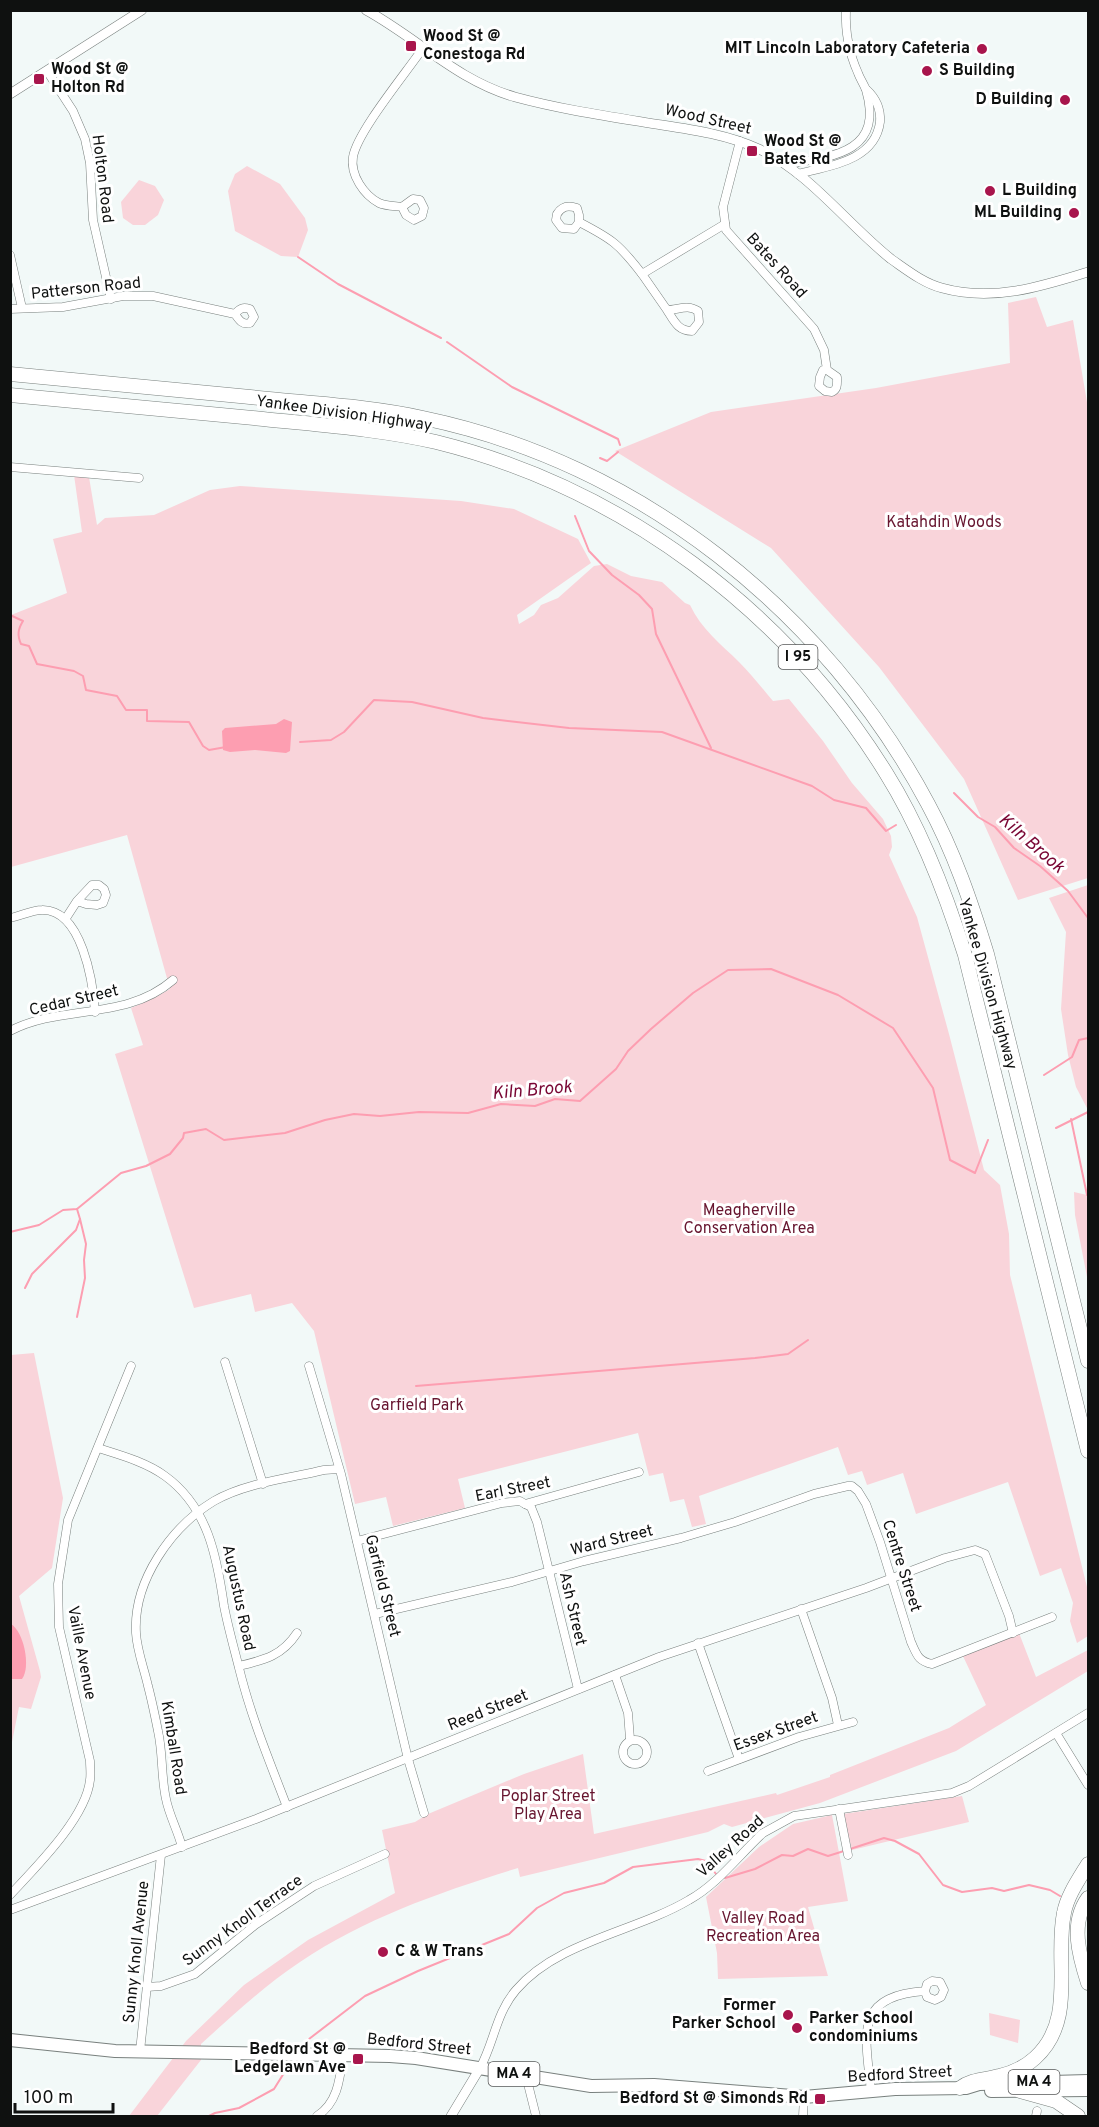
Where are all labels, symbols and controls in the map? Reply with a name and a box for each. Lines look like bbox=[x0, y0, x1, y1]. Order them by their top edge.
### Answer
place label: Wood St @ Conestoga Rd bbox=[423, 27, 525, 65]
marker: Wood St @ Conestoga Rd bbox=[404, 39, 418, 53]
place label: MIT Lincoln Laboratory Cafeteria bbox=[725, 39, 970, 59]
marker: MIT Lincoln Laboratory Cafeteria bbox=[975, 42, 989, 56]
place label: Wood St @ Holton Rd bbox=[51, 60, 129, 98]
place label: S Building bbox=[939, 61, 1015, 81]
marker: S Building bbox=[920, 64, 934, 78]
marker: Wood St @ Holton Rd bbox=[32, 72, 46, 86]
place label: D Building bbox=[975, 90, 1053, 110]
marker: D Building bbox=[1058, 93, 1072, 107]
street label: Wood Street bbox=[663, 100, 753, 140]
place label: Wood St @ Bates Rd bbox=[764, 132, 842, 170]
street label: Holton Road bbox=[87, 134, 117, 224]
marker: Wood St @ Bates Rd bbox=[745, 144, 759, 158]
place label: L Building bbox=[1002, 181, 1077, 201]
marker: L Building bbox=[983, 184, 997, 198]
place label: ML Building bbox=[974, 203, 1062, 223]
marker: ML Building bbox=[1067, 206, 1081, 220]
street label: Bates Road bbox=[741, 229, 811, 303]
street label: Patterson Road bbox=[30, 273, 142, 305]
street label: Yankee Division Highway bbox=[255, 392, 433, 436]
park label: Katahdin Woods bbox=[886, 513, 1002, 533]
road number: I 95 bbox=[778, 645, 818, 669]
water label: Kiln Brook bbox=[993, 809, 1070, 880]
street label: Yankee Division Highway bbox=[953, 896, 1021, 1072]
street label: Cedar Street bbox=[27, 981, 121, 1021]
water label: Kiln Brook bbox=[491, 1076, 574, 1106]
park label: Meagherville Conservation Area bbox=[683, 1201, 815, 1239]
park label: Garfield Park bbox=[370, 1396, 464, 1416]
street label: Earl Street bbox=[474, 1473, 552, 1507]
street label: Centre Street bbox=[877, 1517, 925, 1615]
street label: Ward Street bbox=[569, 1521, 655, 1561]
street label: Garfield Street bbox=[360, 1533, 404, 1639]
street label: Augustus Road bbox=[217, 1543, 259, 1653]
street label: Ash Street bbox=[554, 1570, 590, 1648]
street label: Vaille Avenue bbox=[62, 1604, 100, 1702]
street label: Reed Street bbox=[445, 1686, 531, 1736]
street label: Kimball Road bbox=[156, 1700, 190, 1796]
street label: Essex Street bbox=[731, 1707, 821, 1757]
park label: Poplar Street Play Area bbox=[501, 1787, 595, 1825]
street label: Valley Road bbox=[693, 1812, 769, 1882]
street label: Sunny Knoll Terrace bbox=[179, 1871, 307, 1971]
street label: Sunny Knoll Avenue bbox=[120, 1880, 154, 2024]
park label: Valley Road Recreation Area bbox=[706, 1909, 820, 1947]
place label: C & W Trans bbox=[395, 1942, 484, 1962]
marker: C & W Trans bbox=[376, 1945, 390, 1959]
place label: Former Parker School bbox=[672, 1996, 776, 2034]
marker: Former Parker School bbox=[781, 2008, 795, 2022]
place label: Parker School condominiums bbox=[809, 2009, 918, 2047]
marker: Parker School condominiums bbox=[790, 2021, 804, 2035]
street label: Bedford Street bbox=[366, 2030, 472, 2060]
place label: Bedford St @ Ledgelawn Ave bbox=[234, 2040, 346, 2078]
marker: Bedford St @ Ledgelawn Ave bbox=[351, 2052, 365, 2066]
road number: MA 4 bbox=[488, 2062, 540, 2086]
street label: Bedford Street bbox=[847, 2062, 953, 2088]
road number: MA 4 bbox=[1008, 2070, 1060, 2094]
scale bar bbox=[15, 2076, 112, 2114]
text: 100 m bbox=[24, 2087, 73, 2110]
place label: Bedford St @ Simonds Rd bbox=[620, 2089, 808, 2109]
marker: Bedford St @ Simonds Rd bbox=[813, 2092, 827, 2106]

